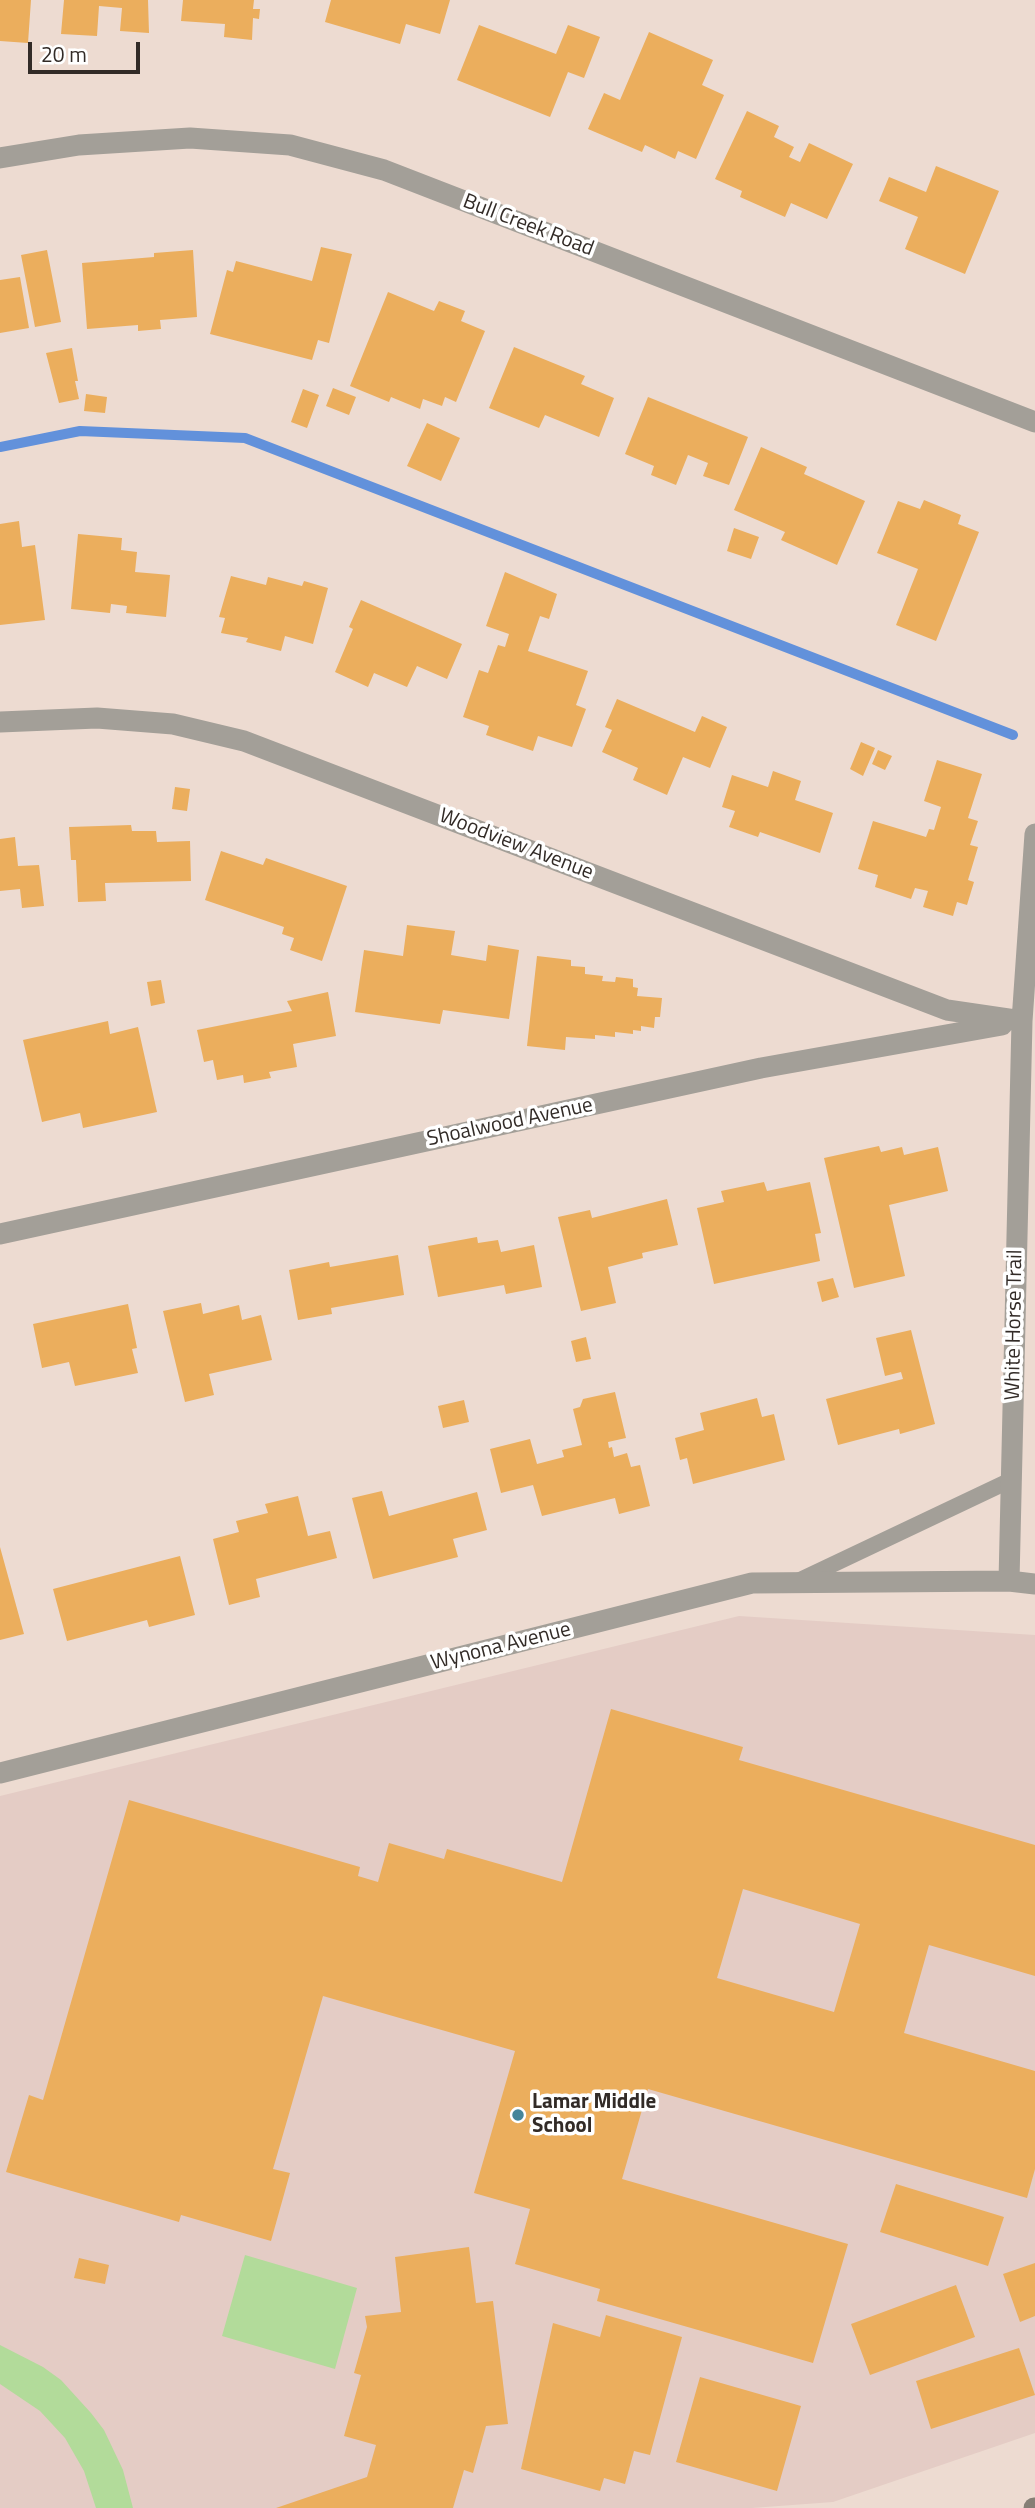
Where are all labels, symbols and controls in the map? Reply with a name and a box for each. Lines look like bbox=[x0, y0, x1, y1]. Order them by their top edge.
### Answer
scale bar bbox=[32, 28, 144, 72]
text: 20 m bbox=[41, 38, 87, 70]
street label: Bull Creek Road bbox=[459, 189, 597, 263]
street label: Woodview Avenue bbox=[435, 804, 597, 886]
street label: Shoalwood Avenue bbox=[425, 1093, 595, 1153]
street label: White Horse Trail bbox=[1001, 1249, 1029, 1401]
street label: Wynona Avenue bbox=[428, 1617, 574, 1677]
place label: Lamar Middle School bbox=[532, 2090, 656, 2140]
marker: Lamar Middle School bbox=[510, 2107, 526, 2123]

